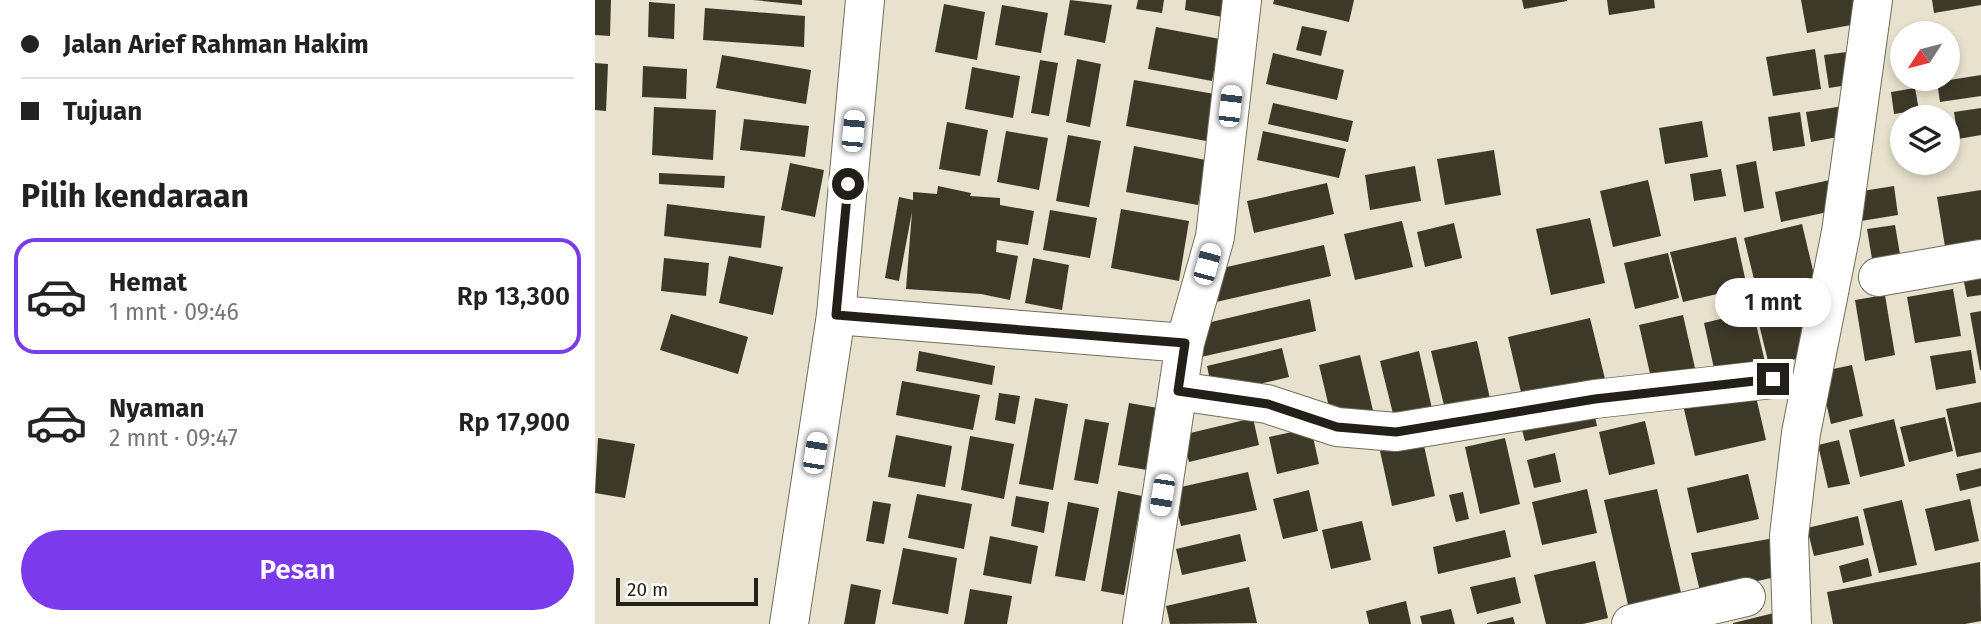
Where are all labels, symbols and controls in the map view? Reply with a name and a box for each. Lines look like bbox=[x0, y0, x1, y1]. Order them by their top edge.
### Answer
north arrow bbox=[1890, 21, 1960, 91]
map controls bbox=[1890, 21, 1960, 175]
text: Jalan Arief Rahman Hakim bbox=[63, 29, 369, 60]
car bbox=[1218, 84, 1243, 128]
text: Tujuan bbox=[63, 96, 142, 127]
button: layers bbox=[1890, 105, 1960, 175]
car bbox=[841, 109, 866, 153]
route start bbox=[832, 168, 864, 200]
text: Pilih kendaraan bbox=[21, 177, 249, 215]
car bbox=[1192, 241, 1223, 287]
icon: car bbox=[25, 265, 88, 328]
text: Hemat bbox=[109, 267, 187, 298]
callout: 1 mnt bbox=[1715, 278, 1831, 326]
text: Rp 13,300 bbox=[457, 281, 570, 312]
text: 1 mnt bbox=[1744, 288, 1802, 316]
text: 1 mnt · 09:46 bbox=[109, 298, 239, 326]
route end bbox=[1757, 363, 1789, 395]
icon: car bbox=[25, 391, 88, 454]
text: Nyaman bbox=[109, 393, 205, 424]
text: Rp 17,900 bbox=[458, 407, 570, 438]
text: 2 mnt · 09:47 bbox=[109, 424, 238, 452]
car bbox=[802, 431, 829, 475]
car bbox=[1149, 473, 1176, 517]
button: Pesan bbox=[21, 530, 574, 610]
scale bar bbox=[616, 575, 758, 607]
text: 20 m bbox=[627, 578, 668, 601]

